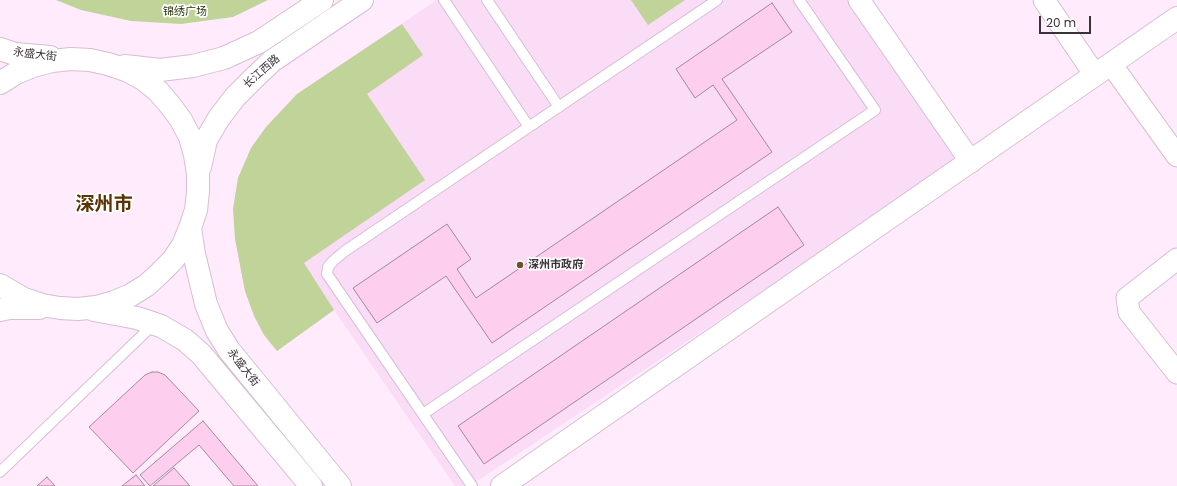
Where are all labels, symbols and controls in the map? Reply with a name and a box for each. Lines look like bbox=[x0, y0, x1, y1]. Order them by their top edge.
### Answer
park label: 锦绣广场 bbox=[163, 5, 207, 19]
scale bar bbox=[1041, 8, 1093, 34]
text: 20 m bbox=[1046, 14, 1076, 31]
street label: 永盛大街 bbox=[12, 46, 58, 64]
street label: 长江西路 bbox=[241, 53, 283, 91]
district label: 深州市 bbox=[76, 194, 132, 216]
place label: 深州市政府 bbox=[528, 258, 583, 272]
marker: 深州市政府 bbox=[515, 260, 525, 270]
street label: 永盛大街 bbox=[224, 347, 262, 389]

